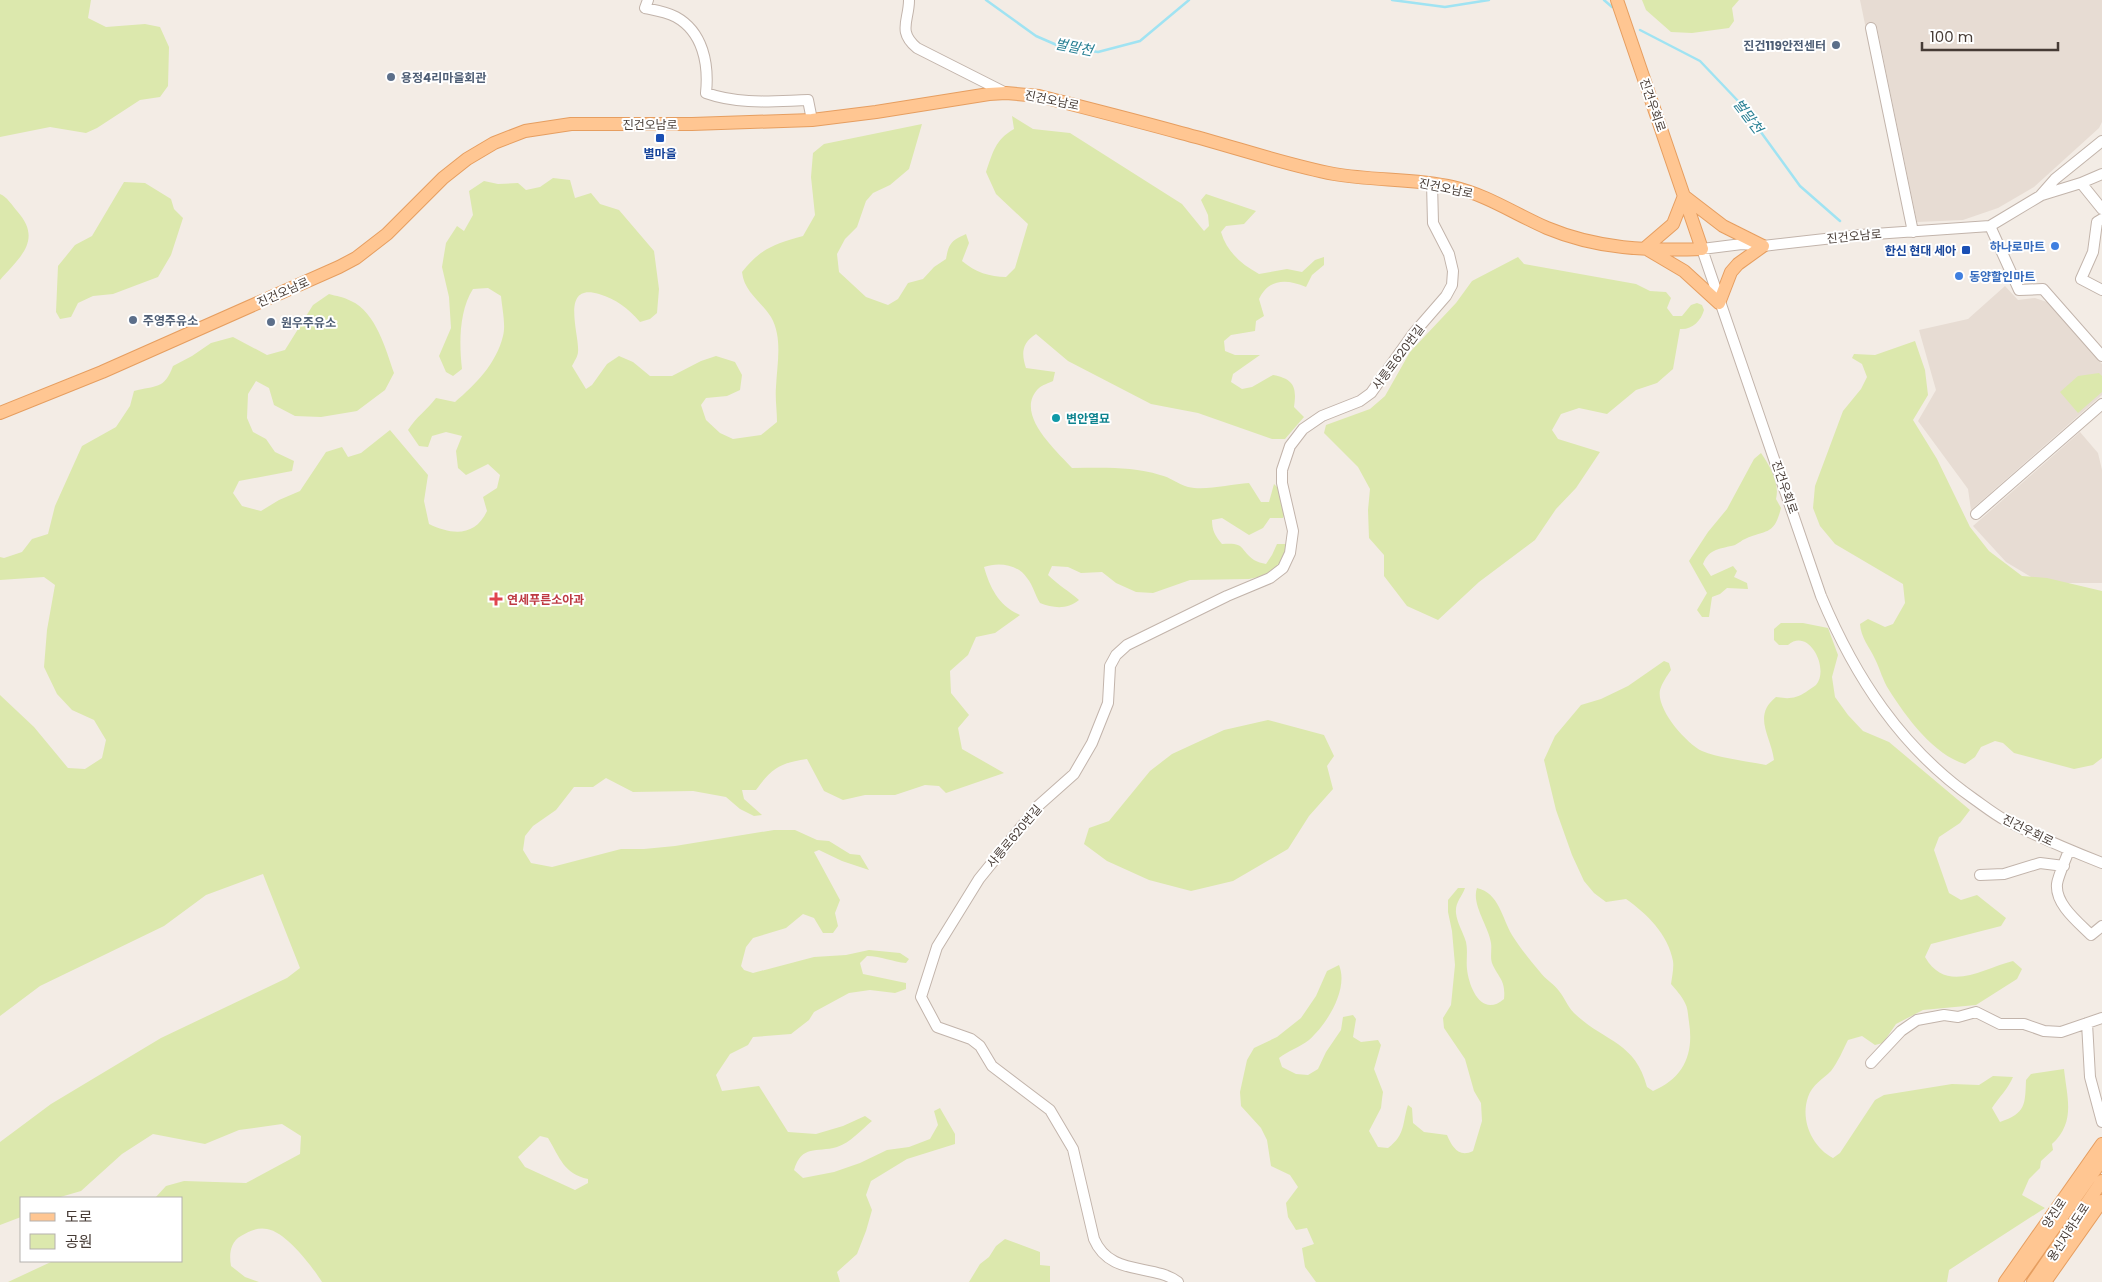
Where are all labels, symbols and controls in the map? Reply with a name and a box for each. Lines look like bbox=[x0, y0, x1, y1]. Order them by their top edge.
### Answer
scale bar bbox=[1922, 20, 2058, 52]
text: 100 m bbox=[1930, 26, 1973, 47]
water label: 벌말천 bbox=[1053, 33, 1096, 61]
place label: 진건119안전센터 bbox=[1743, 37, 1826, 54]
marker: 진건119안전센터 bbox=[1830, 39, 1842, 51]
place label: 용정4리마을회관 bbox=[401, 69, 486, 86]
marker: 용정4리마을회관 bbox=[385, 71, 397, 83]
street label: 진건우회로 bbox=[1636, 76, 1670, 134]
street label: 진건오남로 bbox=[1023, 86, 1081, 114]
water label: 벌말천 bbox=[1728, 95, 1768, 138]
street label: 진건오남로 bbox=[622, 116, 678, 133]
marker: 별마을 bbox=[654, 132, 666, 144]
place label: 별마을 bbox=[643, 145, 677, 162]
street label: 진건오남로 bbox=[1417, 174, 1475, 202]
street label: 진건오남로 bbox=[1826, 225, 1882, 247]
place label: 하나로마트 bbox=[1990, 238, 2045, 255]
marker: 하나로마트 bbox=[2049, 240, 2061, 252]
place label: 한신 현대 세아 bbox=[1885, 242, 1956, 259]
marker: 한신 현대 세아 bbox=[1960, 244, 1972, 256]
place label: 동양할인마트 bbox=[1969, 268, 2035, 285]
marker: 동양할인마트 bbox=[1953, 270, 1965, 282]
street label: 진건오남로 bbox=[254, 273, 312, 311]
place label: 주영주유소 bbox=[143, 312, 198, 329]
marker: 주영주유소 bbox=[127, 314, 139, 326]
place label: 원우주유소 bbox=[281, 314, 336, 331]
marker: 원우주유소 bbox=[265, 316, 277, 328]
street label: 사릉로620번길 bbox=[1368, 321, 1428, 393]
place label: 변안열묘 bbox=[1066, 410, 1110, 427]
marker: 변안열묘 bbox=[1050, 412, 1062, 424]
street label: 진건우회로 bbox=[1768, 458, 1802, 516]
place label: 연세푸른소아과 bbox=[507, 591, 584, 608]
marker: 연세푸른소아과 bbox=[489, 592, 503, 606]
street label: 사릉로620번길 bbox=[983, 801, 1045, 871]
street label: 진건우회로 bbox=[1999, 810, 2057, 850]
street label: 양진로 bbox=[2038, 1195, 2070, 1231]
legend bbox=[20, 1197, 182, 1262]
street label: 용신지하도로 bbox=[2043, 1200, 2093, 1264]
text: 도로 bbox=[65, 1206, 93, 1227]
text: 공원 bbox=[65, 1231, 93, 1252]

